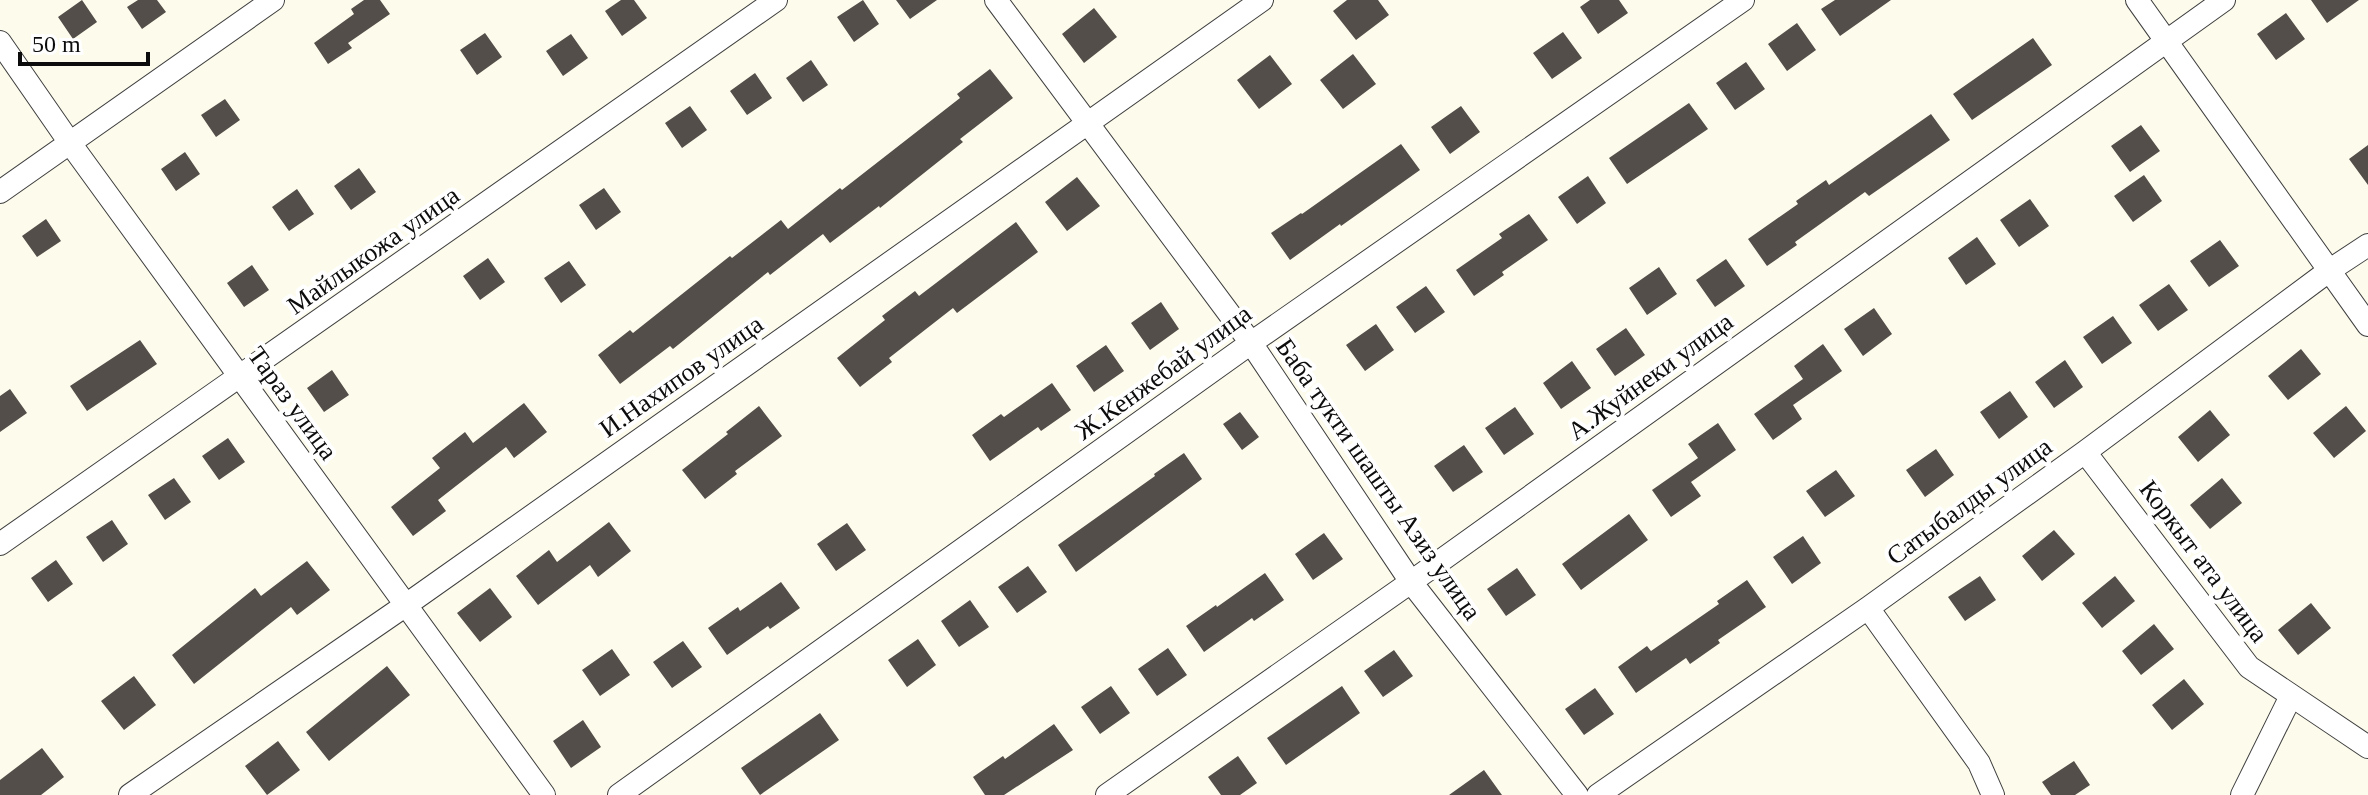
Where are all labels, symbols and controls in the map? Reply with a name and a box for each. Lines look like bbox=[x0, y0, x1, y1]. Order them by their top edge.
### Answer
scale bar bbox=[20, 16, 148, 66]
text: 50 m bbox=[32, 31, 81, 57]
street label: Майлыкожа улица bbox=[282, 180, 465, 320]
street label: Ж.Кенжебай улица bbox=[1070, 299, 1257, 446]
street label: А.Жуйнеки улица bbox=[1562, 307, 1739, 446]
street label: И.Нахипов улица bbox=[594, 309, 769, 443]
street label: Баба тукти шашты Азиз улица bbox=[1270, 333, 1487, 626]
street label: Тараз улица bbox=[242, 341, 343, 466]
street label: Сатыбалды улица bbox=[1881, 432, 2058, 571]
street label: Коркыт ата улица bbox=[2133, 475, 2274, 648]

